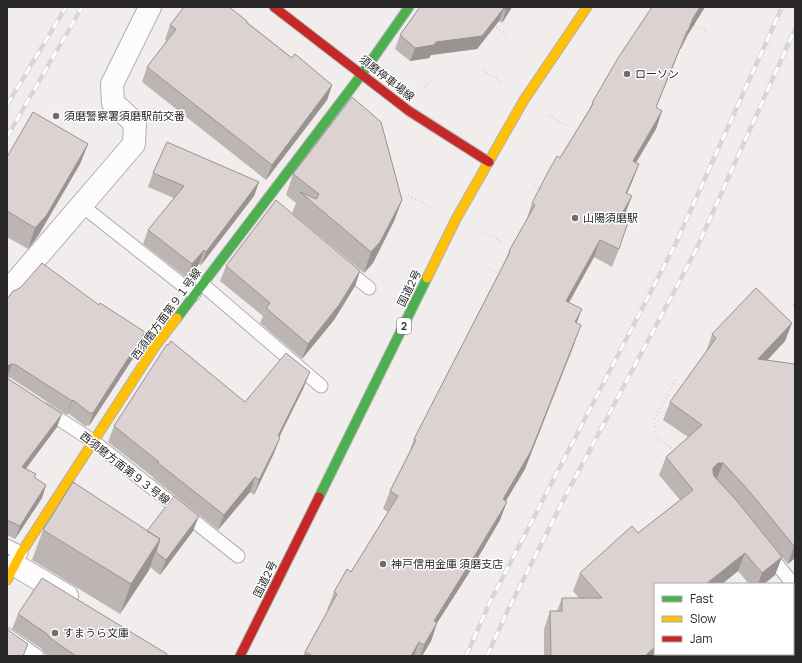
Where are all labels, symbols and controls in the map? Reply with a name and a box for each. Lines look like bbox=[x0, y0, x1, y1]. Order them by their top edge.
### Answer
street label: 須磨停車場線 bbox=[357, 51, 418, 104]
place label: ローソン bbox=[635, 66, 679, 81]
marker: ローソン bbox=[622, 69, 632, 79]
place label: 須磨警察署須磨駅前交番 bbox=[64, 108, 185, 123]
marker: 須磨警察署須磨駅前交番 bbox=[51, 111, 61, 121]
place label: 山陽須磨駅 bbox=[583, 210, 638, 225]
marker: 山陽須磨駅 bbox=[570, 213, 580, 223]
street label: 西須磨方面第９１号線 bbox=[127, 265, 204, 363]
street label: 国道2号 bbox=[393, 267, 424, 309]
road number: 2 bbox=[397, 318, 411, 334]
street label: 西須磨方面第９３号線 bbox=[77, 428, 173, 507]
place label: 神戸信用金庫 須磨支店 bbox=[391, 556, 503, 571]
street label: 国道2号 bbox=[249, 558, 280, 600]
marker: 神戸信用金庫 須磨支店 bbox=[378, 559, 388, 569]
legend bbox=[654, 583, 794, 655]
text: Fast bbox=[690, 590, 714, 607]
text: Slow bbox=[690, 610, 716, 627]
place label: すまうら文庫 bbox=[63, 625, 129, 640]
marker: すまうら文庫 bbox=[50, 628, 60, 638]
text: Jam bbox=[690, 630, 712, 647]

